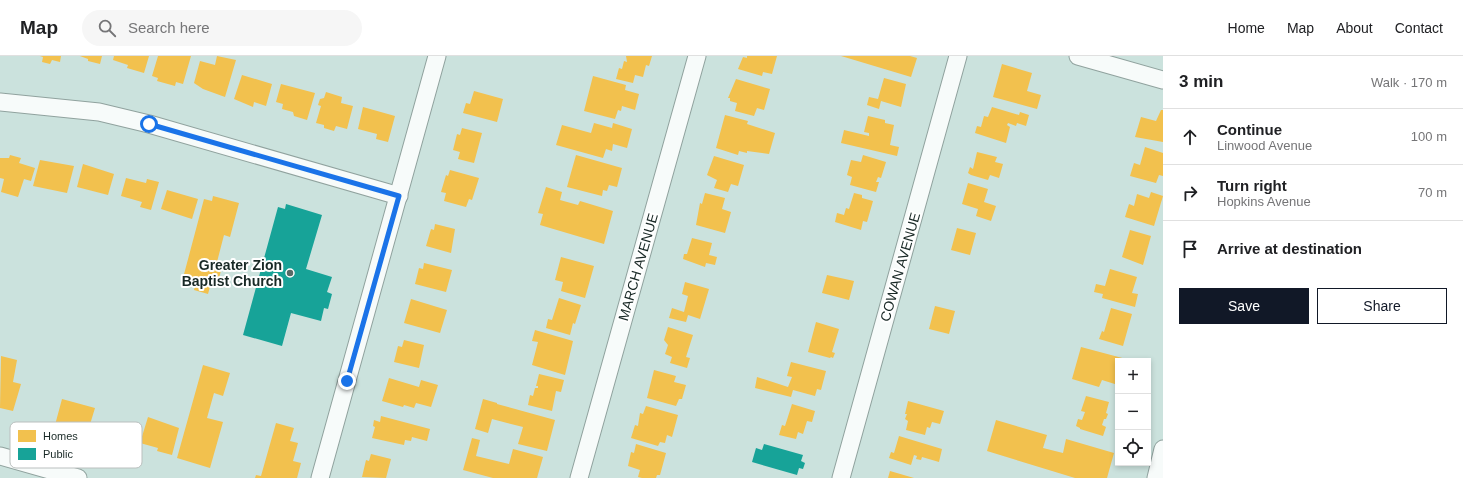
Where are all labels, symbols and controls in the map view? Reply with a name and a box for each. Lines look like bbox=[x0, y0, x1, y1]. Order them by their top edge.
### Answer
search box bbox=[82, 10, 362, 46]
text: Map bbox=[20, 17, 58, 38]
icon: search bbox=[96, 17, 118, 39]
text: Search here bbox=[128, 19, 210, 36]
text: Home bbox=[1228, 20, 1265, 36]
text: Map bbox=[1287, 20, 1314, 36]
text: About bbox=[1336, 20, 1373, 36]
text: Contact bbox=[1395, 20, 1443, 36]
text: 3 min bbox=[1179, 72, 1223, 91]
text: Walk · 170 m bbox=[1371, 75, 1447, 90]
route start bbox=[140, 115, 158, 133]
text: Continue bbox=[1217, 121, 1282, 138]
icon: ahead bbox=[1179, 126, 1201, 148]
text: 100 m bbox=[1411, 129, 1447, 144]
text: Linwood Avenue bbox=[1217, 138, 1312, 153]
text: Turn right bbox=[1217, 177, 1287, 194]
icon: right bbox=[1179, 182, 1201, 204]
text: 70 m bbox=[1418, 185, 1447, 200]
text: Hopkins Avenue bbox=[1217, 194, 1311, 209]
street label: MARCH AVENUE bbox=[615, 211, 661, 323]
street label: COWAN AVENUE bbox=[877, 211, 923, 323]
icon: arrive bbox=[1179, 238, 1201, 260]
text: Arrive at destination bbox=[1217, 240, 1362, 257]
place label: Greater Zion Baptist Church bbox=[182, 257, 282, 289]
marker: Greater Zion Baptist Church bbox=[285, 268, 295, 278]
button: Save bbox=[1179, 288, 1309, 324]
button: Share bbox=[1317, 288, 1447, 324]
map controls bbox=[1115, 358, 1151, 466]
button: + bbox=[1115, 358, 1151, 394]
route end bbox=[338, 372, 356, 390]
button: − bbox=[1115, 394, 1151, 430]
legend bbox=[10, 422, 142, 468]
text: Homes bbox=[43, 430, 78, 442]
button: locate bbox=[1115, 430, 1151, 466]
text: Public bbox=[43, 448, 73, 460]

